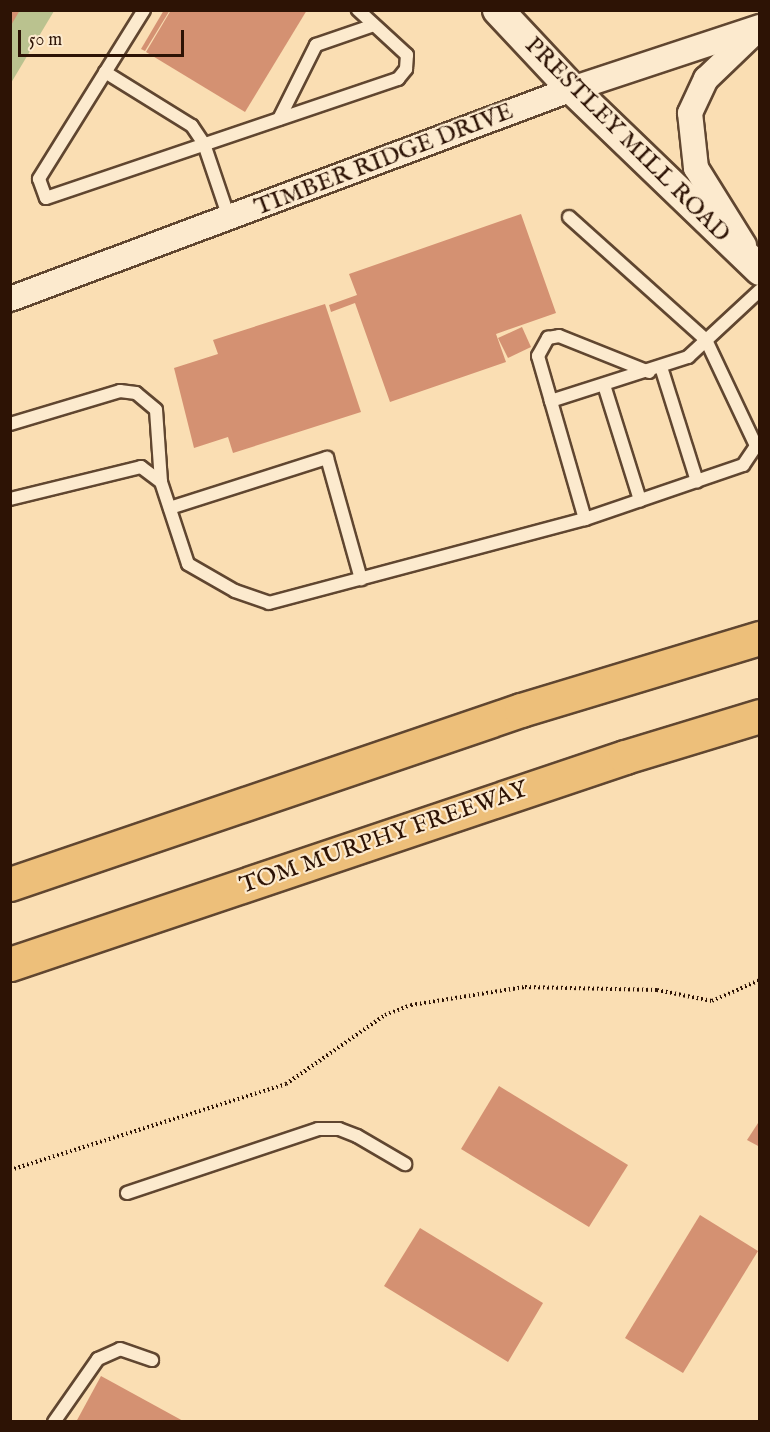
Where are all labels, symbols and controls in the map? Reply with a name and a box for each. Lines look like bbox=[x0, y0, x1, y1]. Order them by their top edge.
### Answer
scale bar bbox=[21, 18, 188, 56]
text: 50 m bbox=[29, 29, 62, 52]
street label: PRESTLEY MILL ROAD bbox=[518, 31, 736, 249]
street label: TIMBER RIDGE DRIVE bbox=[251, 97, 517, 223]
street label: TOM MURPHY FREEWAY bbox=[236, 775, 532, 901]

